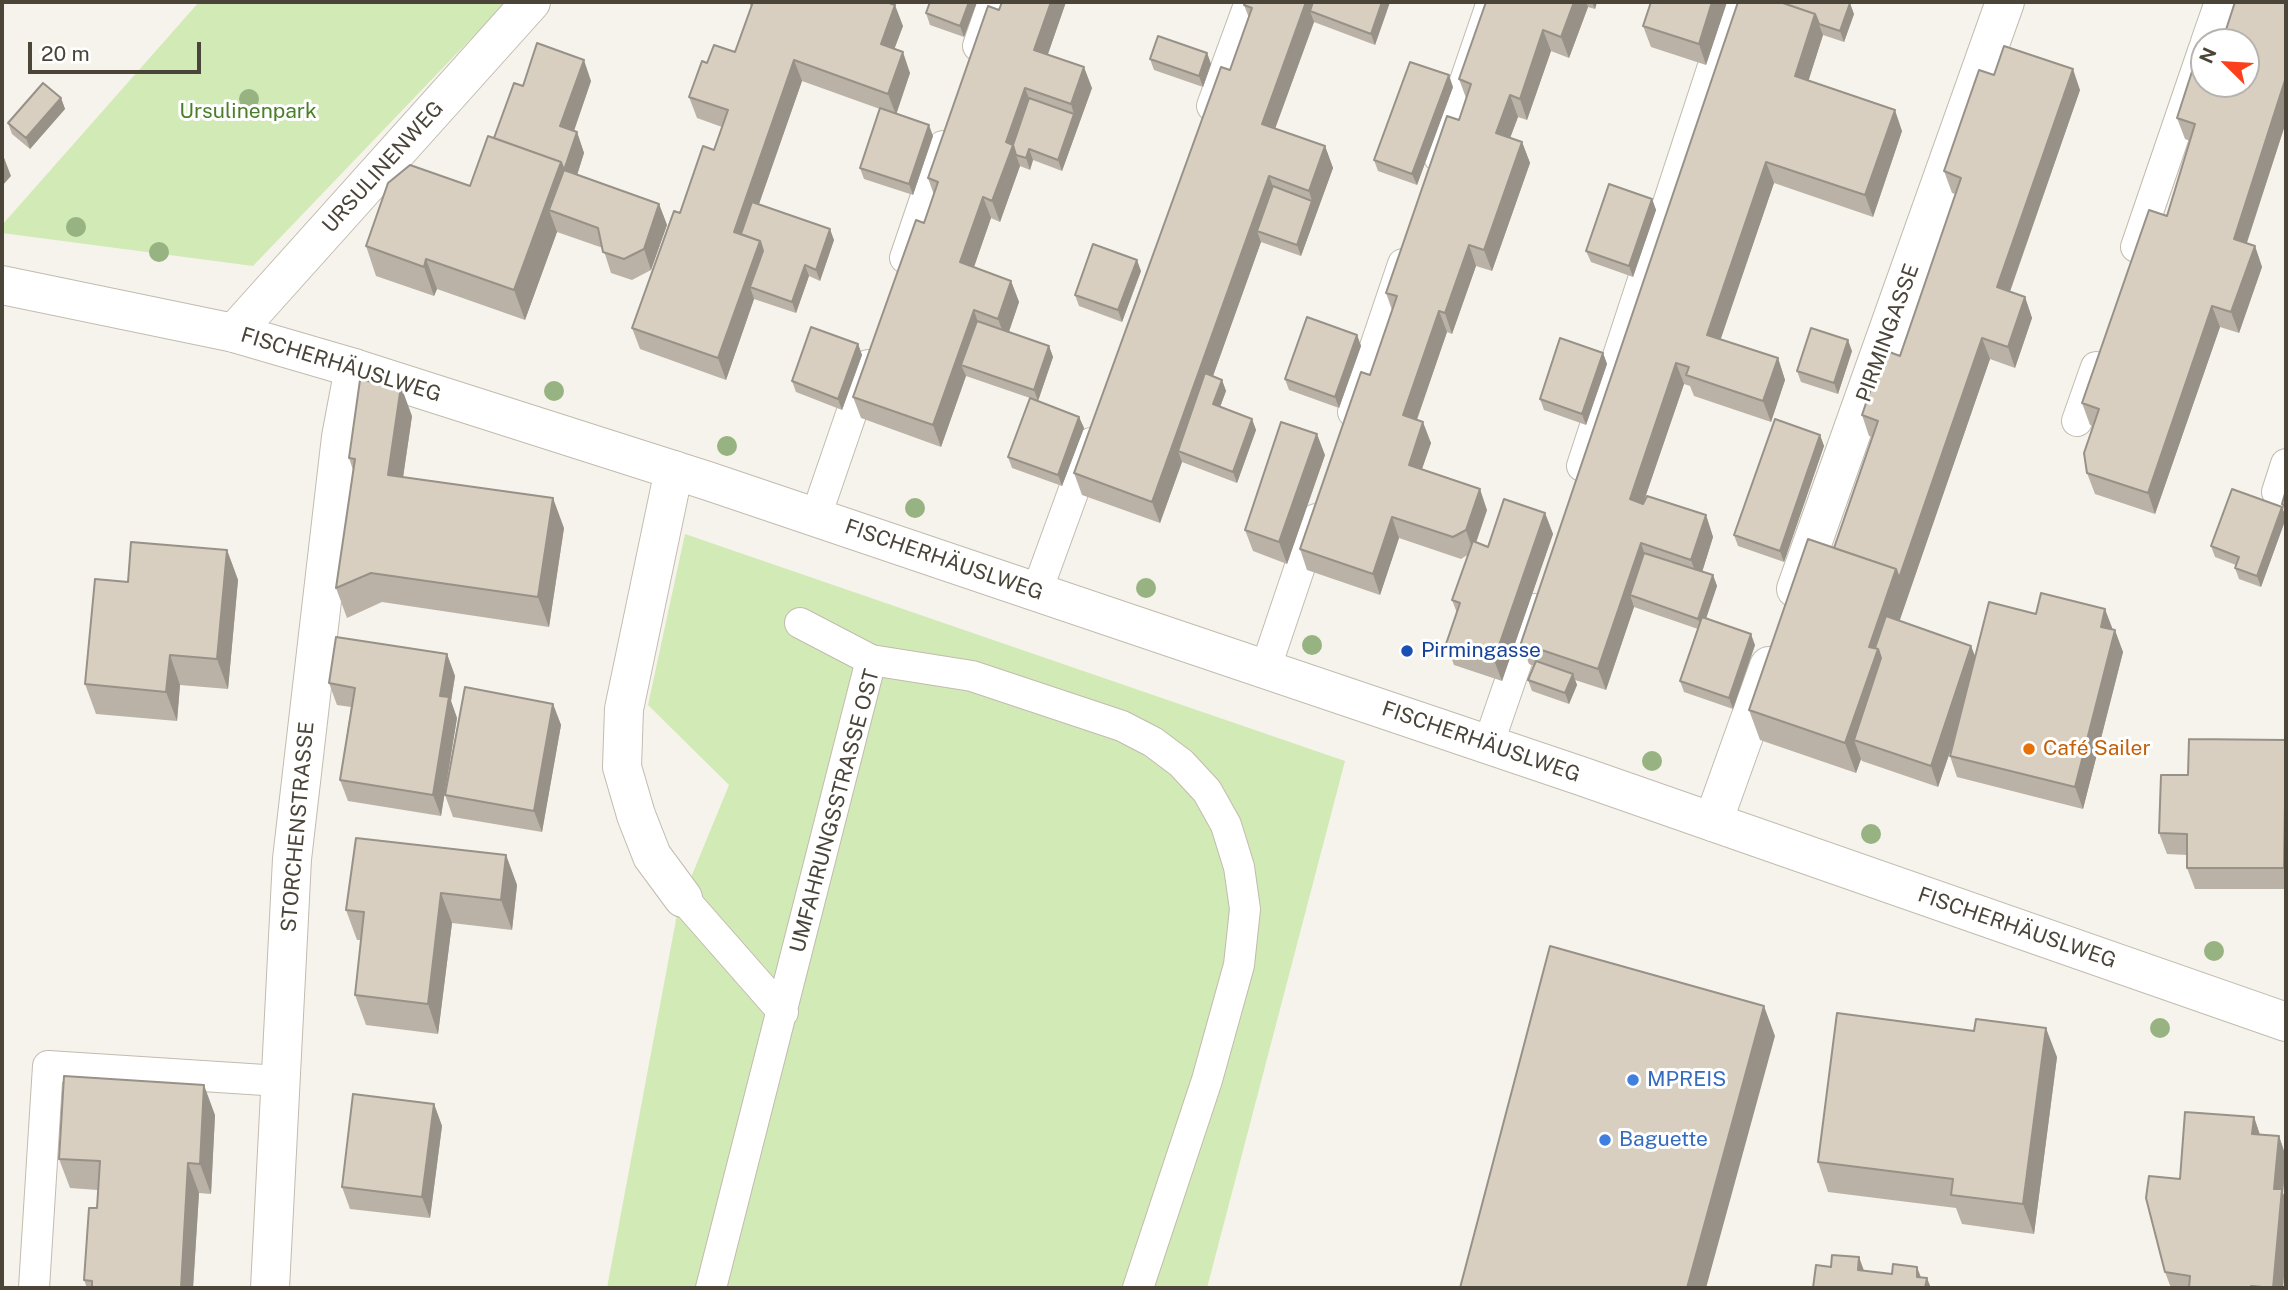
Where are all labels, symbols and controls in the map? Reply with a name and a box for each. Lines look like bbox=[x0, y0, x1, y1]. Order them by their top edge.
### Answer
scale bar bbox=[32, 28, 205, 72]
north arrow bbox=[2190, 28, 2260, 98]
text: 20 m bbox=[41, 41, 90, 66]
text: N bbox=[2195, 44, 2221, 67]
street label: URSULINENWEG bbox=[317, 96, 449, 238]
park label: Ursulinenpark bbox=[179, 99, 317, 125]
street label: PIRMINGASSE bbox=[1851, 260, 1925, 406]
street label: FISCHERHÄUSLWEG bbox=[238, 323, 444, 407]
street label: FISCHERHÄUSLWEG bbox=[841, 514, 1047, 606]
place label: Pirmingasse bbox=[1421, 638, 1541, 664]
marker: Pirmingasse bbox=[1399, 643, 1415, 659]
street label: UMFAHRUNGSSTRASSE OST bbox=[785, 667, 885, 955]
street label: FISCHERHÄUSLWEG bbox=[1378, 696, 1584, 788]
street label: STORCHENSTRASSE bbox=[276, 721, 320, 933]
place label: Café Sailer bbox=[2043, 736, 2151, 762]
marker: Café Sailer bbox=[2021, 741, 2037, 757]
street label: FISCHERHÄUSLWEG bbox=[1914, 882, 2120, 974]
place label: MPREIS bbox=[1647, 1067, 1726, 1093]
marker: MPREIS bbox=[1625, 1072, 1641, 1088]
place label: Baguette bbox=[1619, 1127, 1708, 1153]
marker: Baguette bbox=[1597, 1132, 1613, 1148]

